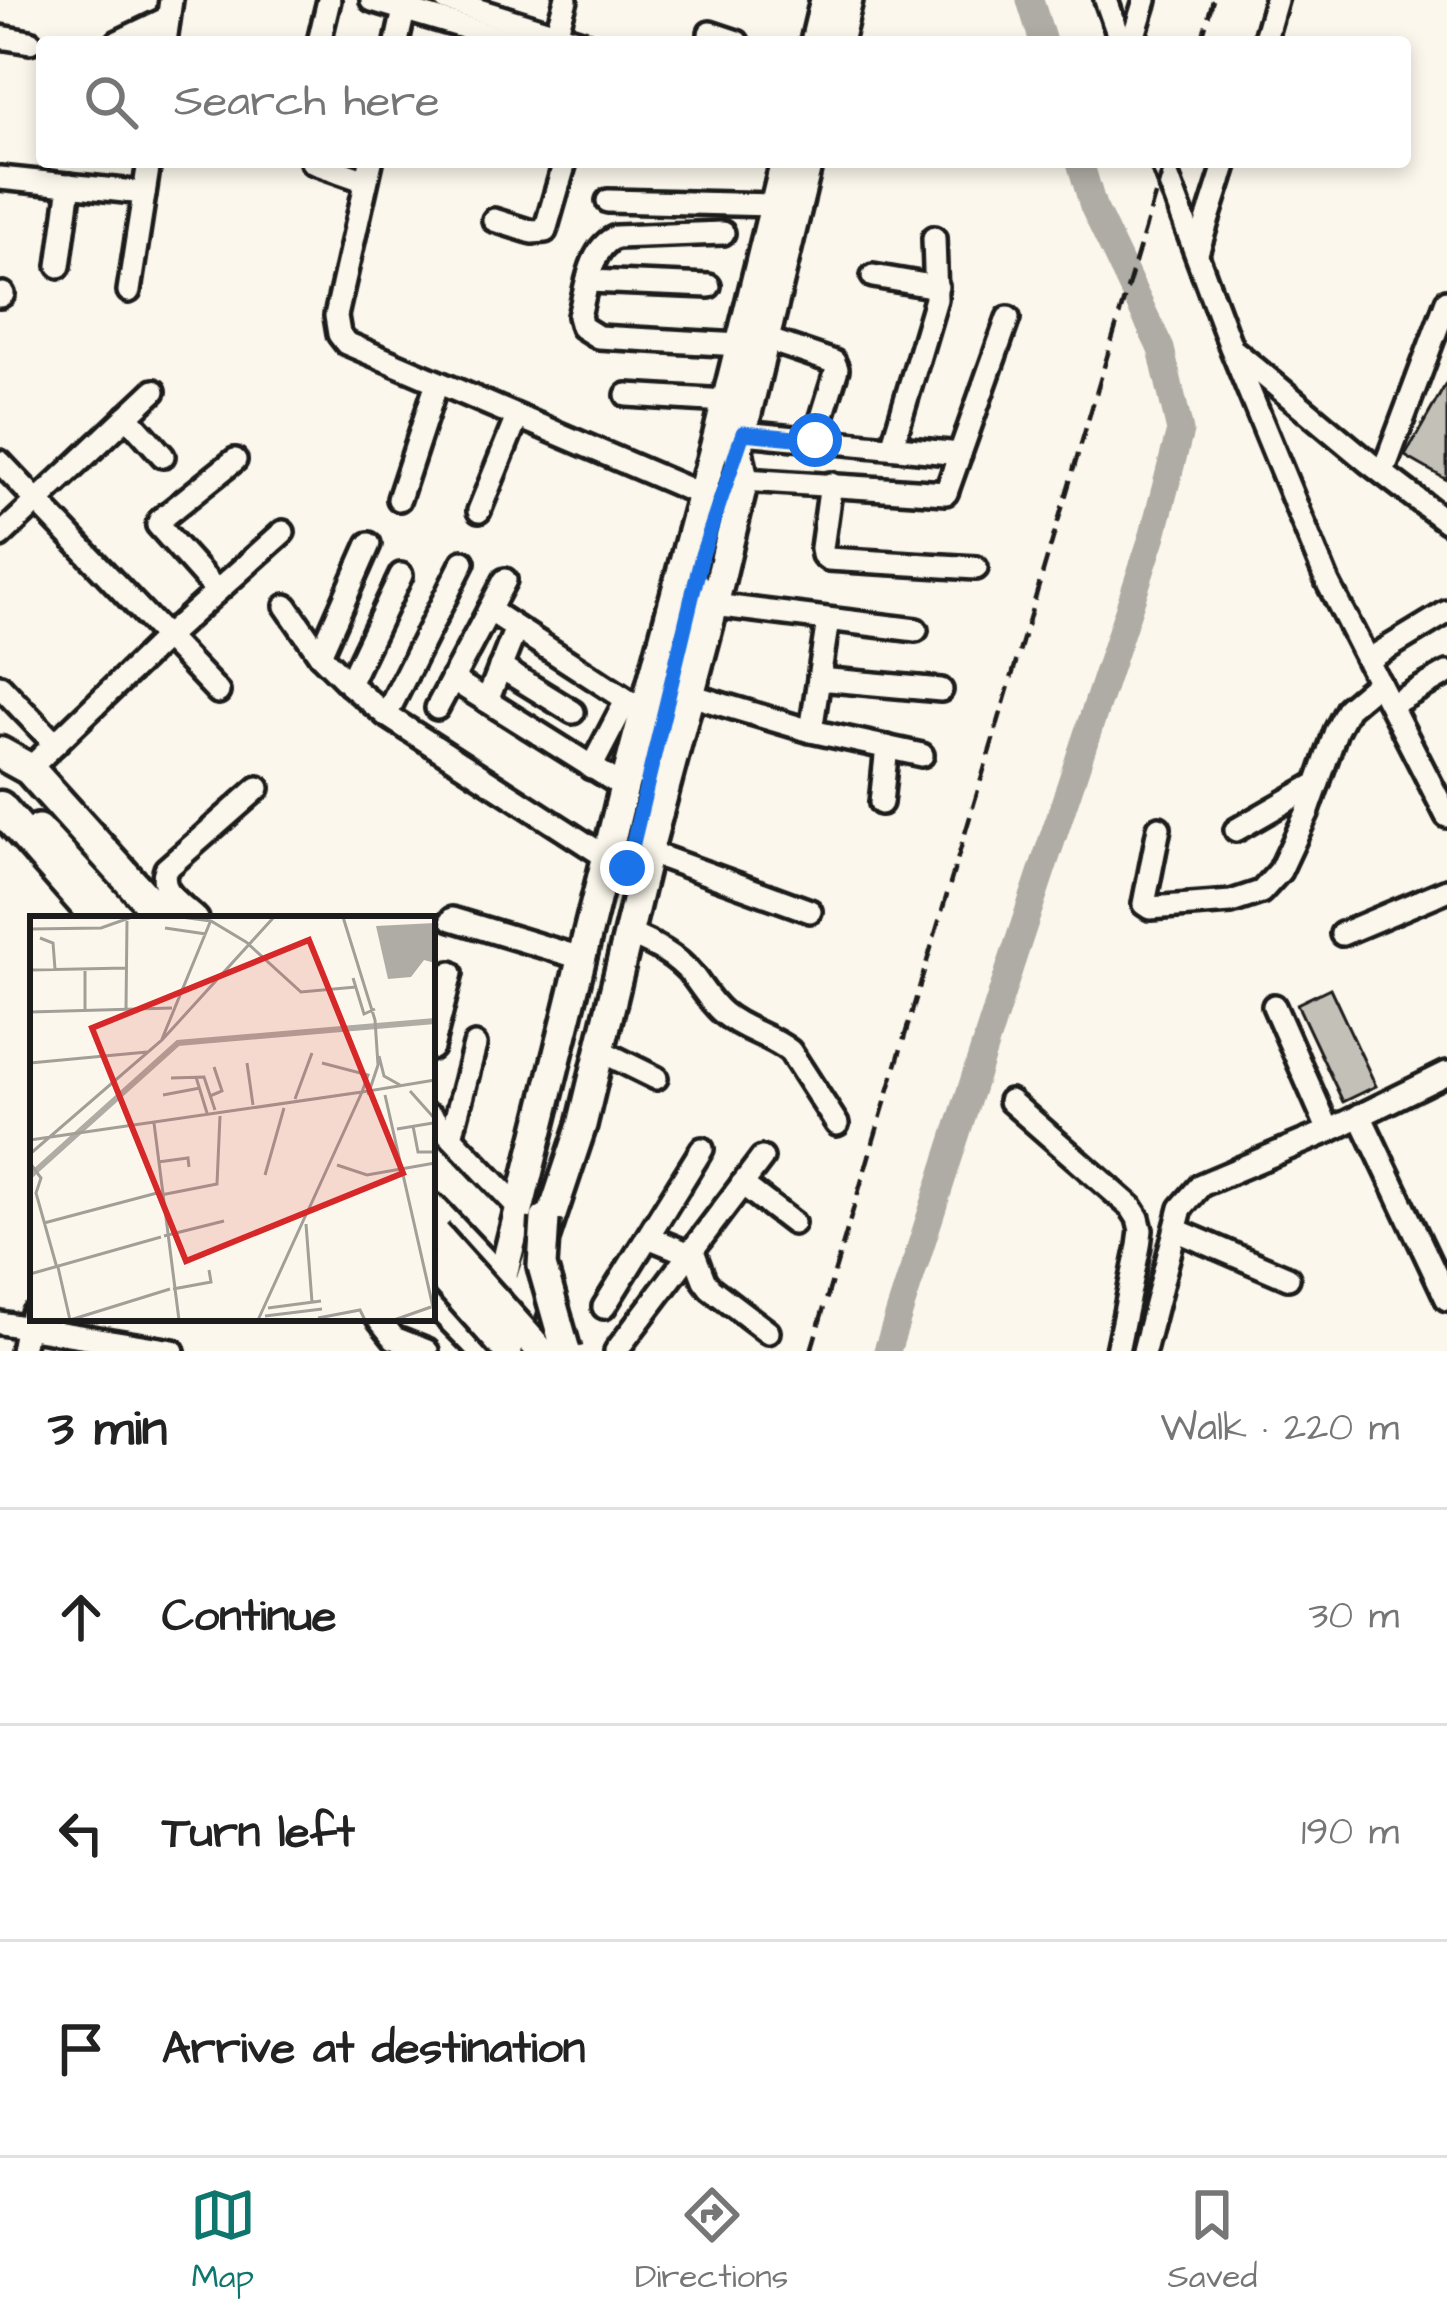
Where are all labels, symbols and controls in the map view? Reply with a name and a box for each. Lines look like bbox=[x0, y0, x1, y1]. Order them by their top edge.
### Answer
search box bbox=[36, 36, 1411, 168]
icon: search bbox=[78, 69, 144, 135]
text: Search here bbox=[174, 71, 440, 133]
route start bbox=[788, 413, 842, 467]
route end bbox=[600, 841, 654, 895]
inset map bbox=[30, 916, 435, 1321]
text: 3 min bbox=[48, 1394, 167, 1465]
text: Walk · 220 m bbox=[1160, 1402, 1399, 1456]
icon: ahead bbox=[48, 1584, 114, 1650]
text: Continue bbox=[162, 1586, 336, 1648]
text: 30 m bbox=[1309, 1590, 1399, 1644]
icon: left bbox=[48, 1800, 114, 1866]
text: Turn left bbox=[162, 1802, 355, 1864]
text: 190 m bbox=[1301, 1806, 1399, 1860]
icon: arrive bbox=[48, 2016, 114, 2082]
text: Arrive at destination bbox=[162, 2018, 585, 2080]
tab: Map bbox=[190, 2182, 256, 2300]
tab: Directions bbox=[635, 2182, 788, 2300]
tab: Saved bbox=[1167, 2182, 1257, 2300]

